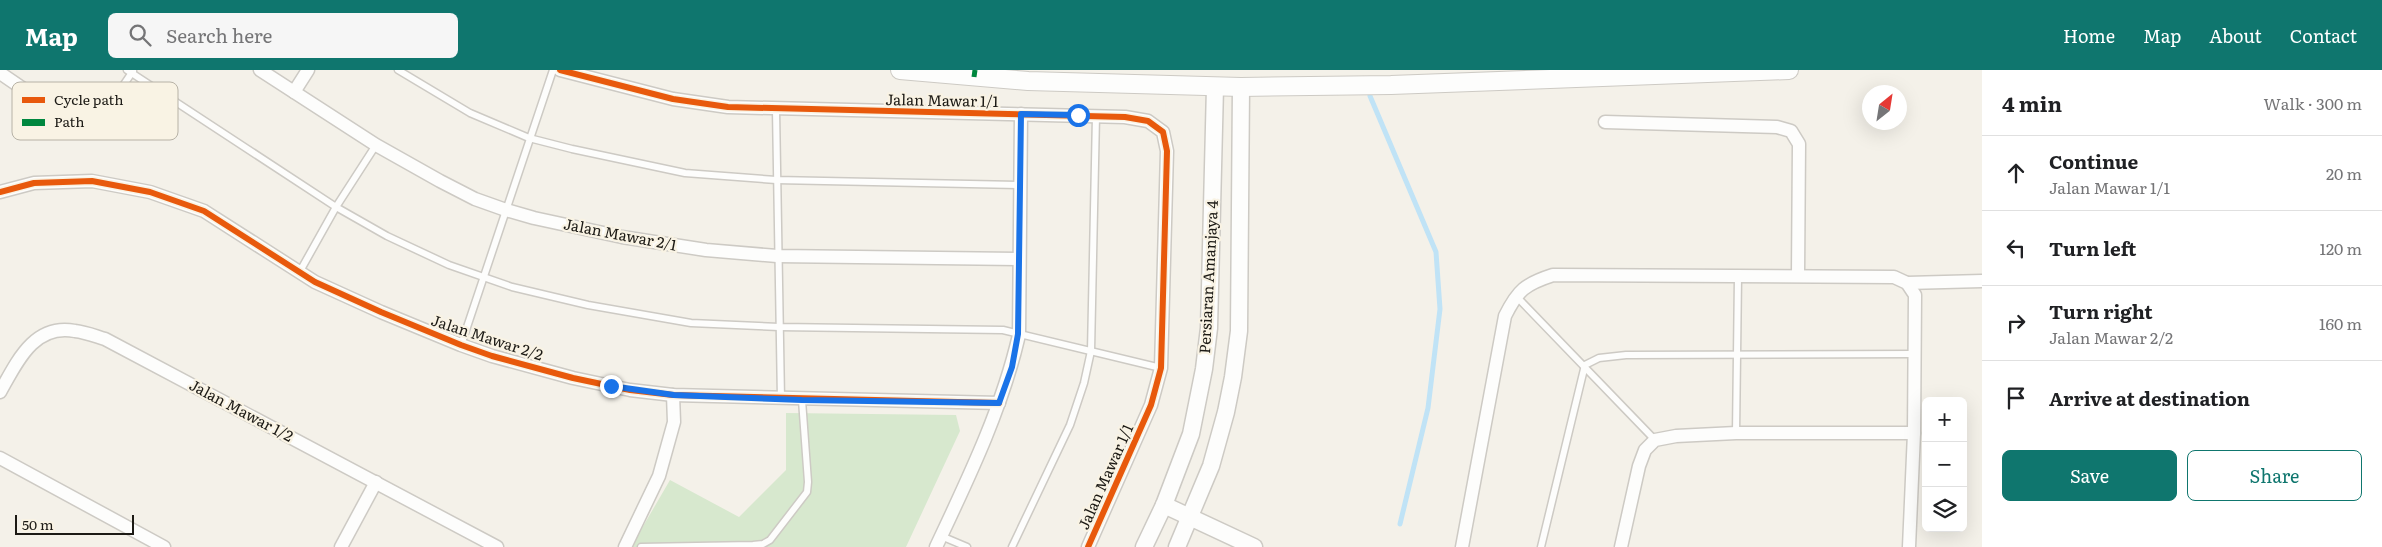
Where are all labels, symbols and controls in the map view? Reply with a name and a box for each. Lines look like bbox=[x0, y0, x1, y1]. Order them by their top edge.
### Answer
search box bbox=[108, 13, 458, 58]
text: Map bbox=[25, 18, 78, 53]
icon: search bbox=[126, 21, 154, 49]
text: Search here bbox=[166, 21, 272, 49]
text: Home bbox=[2063, 22, 2115, 49]
text: Map bbox=[2143, 22, 2181, 49]
text: About bbox=[2209, 22, 2262, 49]
text: Contact bbox=[2290, 22, 2357, 49]
legend bbox=[12, 82, 178, 140]
north arrow bbox=[1862, 85, 1907, 130]
street label: Jalan Mawar 1/1 bbox=[885, 87, 999, 112]
text: 4 min bbox=[2002, 87, 2062, 118]
text: Cycle path bbox=[54, 89, 123, 109]
text: Walk · 300 m bbox=[2263, 91, 2362, 115]
route start bbox=[1067, 104, 1090, 127]
text: Path bbox=[54, 111, 84, 131]
text: Continue bbox=[2049, 147, 2138, 175]
icon: ahead bbox=[2002, 159, 2030, 187]
text: 20 m bbox=[2326, 161, 2362, 185]
text: Jalan Mawar 1/1 bbox=[2049, 175, 2170, 199]
street label: Persiaran Amanjaya 4 bbox=[1192, 200, 1223, 354]
street label: Jalan Mawar 2/1 bbox=[562, 211, 679, 256]
icon: left bbox=[2002, 234, 2030, 262]
text: Turn left bbox=[2049, 234, 2136, 262]
text: 120 m bbox=[2319, 236, 2362, 260]
text: Turn right bbox=[2049, 297, 2153, 325]
street label: Jalan Mawar 2/2 bbox=[429, 308, 547, 366]
icon: right bbox=[2002, 309, 2030, 337]
text: 160 m bbox=[2319, 311, 2362, 335]
text: Jalan Mawar 2/2 bbox=[2049, 325, 2173, 349]
street label: Jalan Mawar 1/2 bbox=[186, 373, 298, 447]
route end bbox=[600, 375, 623, 398]
icon: arrive bbox=[2002, 384, 2030, 412]
text: Arrive at destination bbox=[2049, 384, 2250, 412]
map controls bbox=[1922, 397, 1967, 532]
button: + bbox=[1922, 397, 1967, 442]
street label: Jalan Mawar 1/1 bbox=[1071, 420, 1138, 533]
button: − bbox=[1922, 442, 1967, 487]
button: Save bbox=[2002, 450, 2177, 501]
button: Share bbox=[2187, 450, 2362, 501]
button: layers bbox=[1922, 487, 1967, 532]
scale bar bbox=[15, 512, 134, 535]
text: 50 m bbox=[22, 514, 54, 534]

